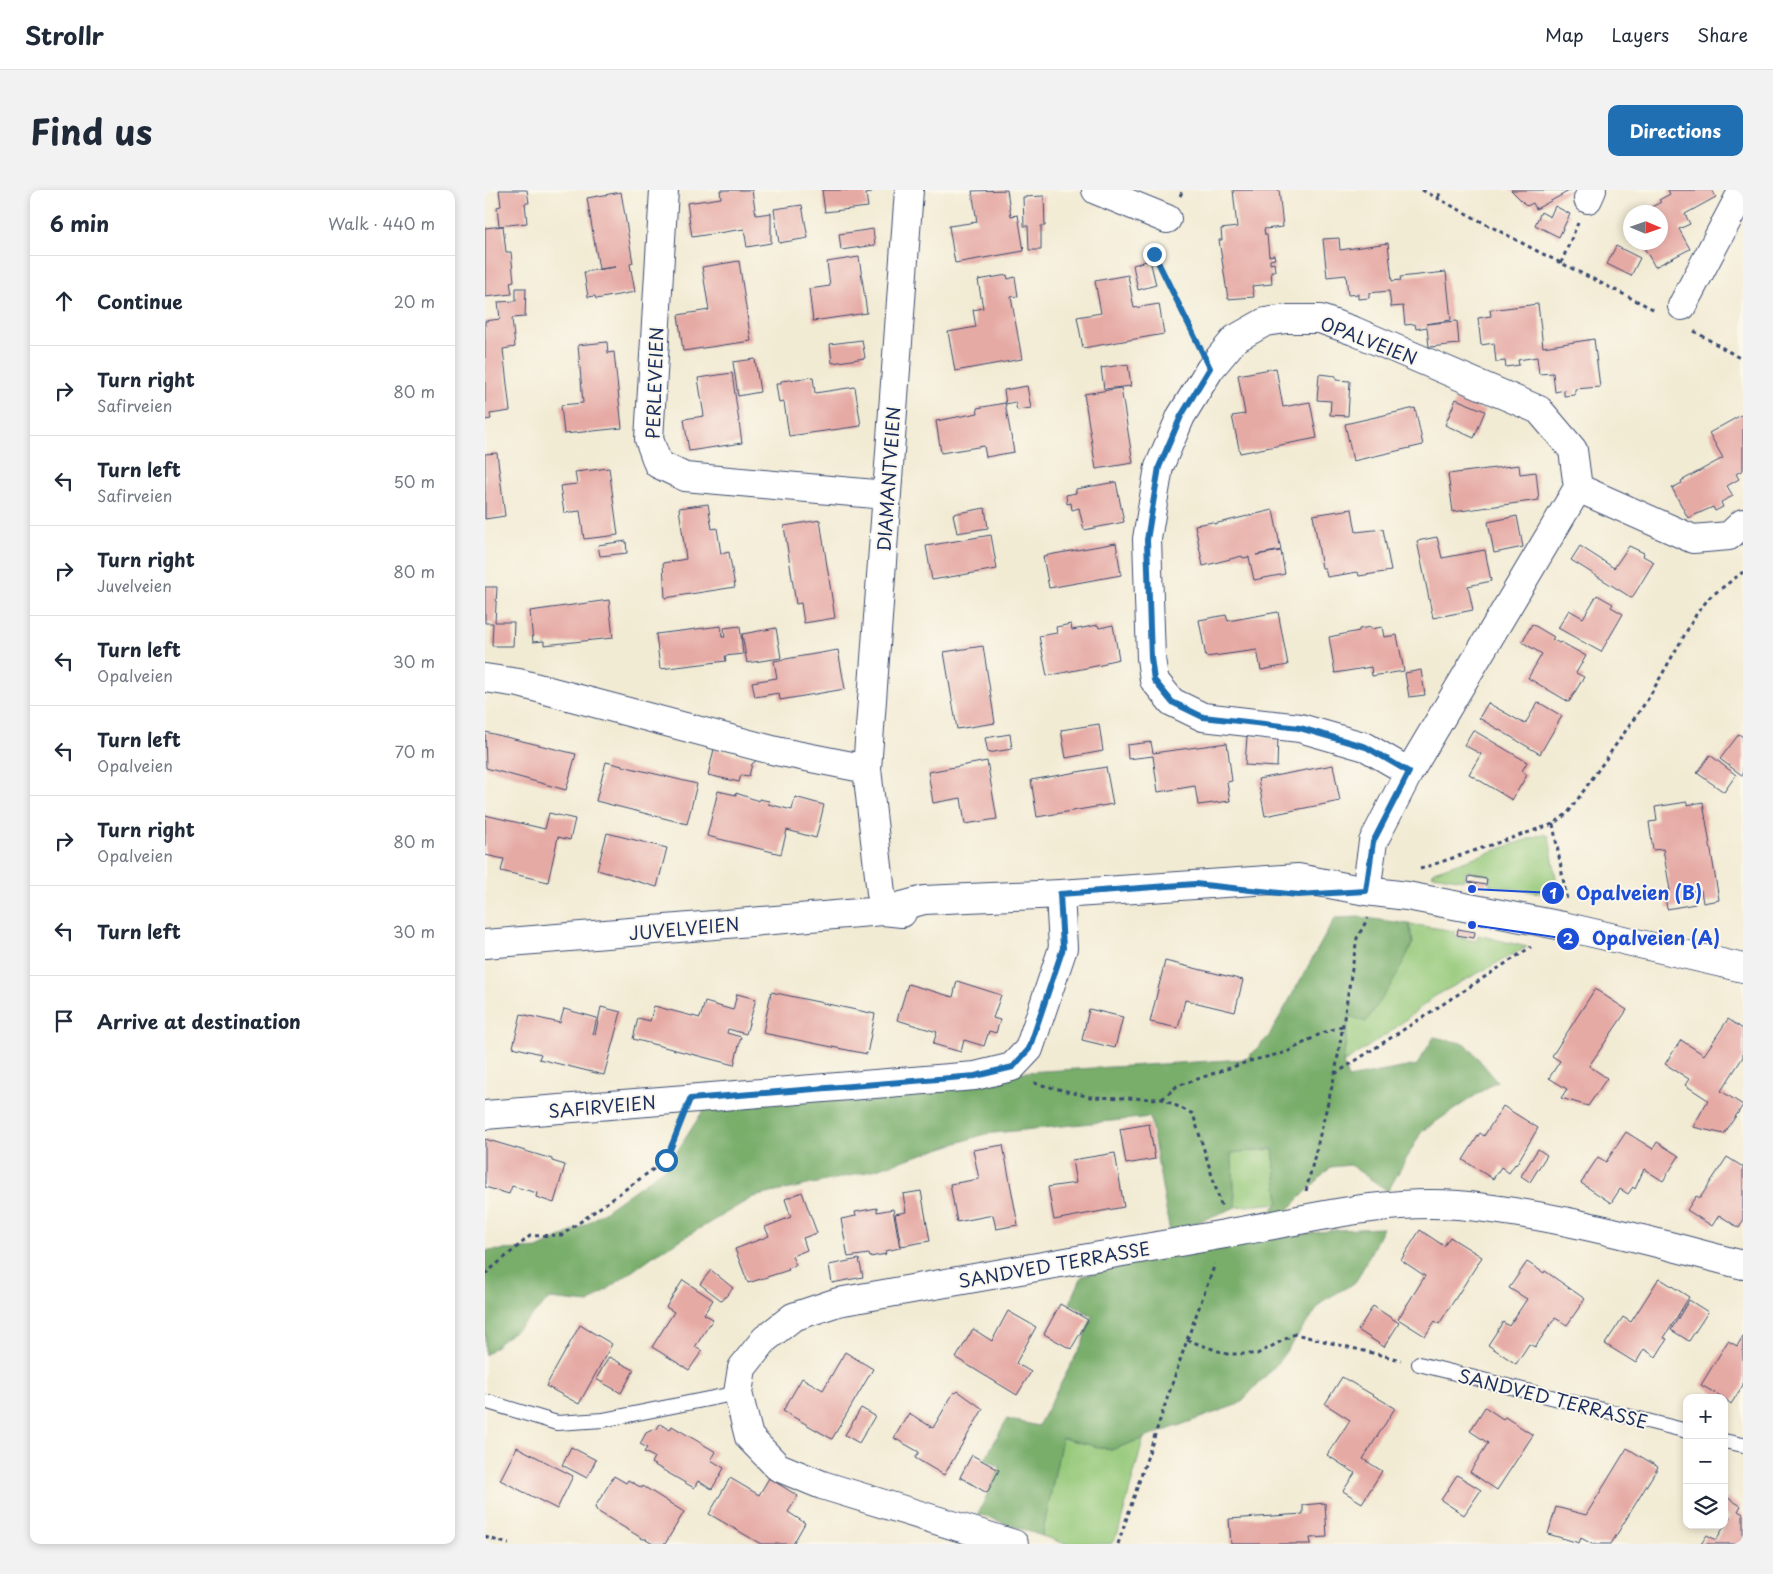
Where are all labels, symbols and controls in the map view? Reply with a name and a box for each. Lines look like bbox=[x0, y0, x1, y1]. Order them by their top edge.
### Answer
text: Strollr bbox=[25, 17, 104, 53]
text: Map bbox=[1545, 21, 1584, 48]
text: Layers bbox=[1612, 21, 1669, 48]
text: Share bbox=[1697, 21, 1748, 48]
text: Find us bbox=[30, 104, 152, 157]
button: Directions bbox=[1608, 105, 1743, 156]
north arrow bbox=[1623, 205, 1668, 250]
text: 6 min bbox=[50, 207, 109, 239]
text: Walk · 440 m bbox=[328, 211, 435, 235]
route end bbox=[1143, 243, 1166, 266]
icon: ahead bbox=[50, 287, 78, 315]
text: Continue bbox=[97, 287, 183, 315]
text: 20 m bbox=[394, 289, 435, 313]
street label: OPALVEIEN bbox=[1317, 309, 1421, 371]
street label: PERLEVEIEN bbox=[639, 326, 669, 440]
text: Turn right bbox=[97, 365, 195, 393]
icon: right bbox=[50, 377, 78, 405]
text: 80 m bbox=[393, 379, 435, 403]
text: Safirveien bbox=[97, 393, 172, 417]
street label: DIAMANTVEIEN bbox=[869, 405, 907, 553]
text: Turn left bbox=[97, 455, 181, 483]
icon: left bbox=[50, 467, 78, 495]
text: 50 m bbox=[394, 469, 435, 493]
text: Safirveien bbox=[97, 483, 172, 507]
text: Turn right bbox=[97, 545, 195, 573]
icon: right bbox=[50, 557, 78, 585]
text: 80 m bbox=[393, 559, 435, 583]
text: Juvelveien bbox=[97, 573, 172, 597]
text: Turn left bbox=[97, 635, 181, 663]
icon: left bbox=[50, 647, 78, 675]
text: 30 m bbox=[393, 649, 435, 673]
text: Opalveien bbox=[97, 663, 173, 687]
text: Turn left bbox=[97, 725, 181, 753]
icon: left bbox=[50, 737, 78, 765]
text: 70 m bbox=[395, 739, 435, 763]
text: Opalveien bbox=[97, 753, 173, 777]
text: Turn right bbox=[97, 815, 195, 843]
icon: right bbox=[50, 827, 78, 855]
text: 80 m bbox=[393, 829, 435, 853]
text: Opalveien bbox=[97, 843, 173, 867]
callout: Opalveien (B) bbox=[1540, 876, 1712, 910]
text: Opalveien (B) bbox=[1576, 878, 1702, 906]
text: 1 bbox=[1549, 881, 1557, 904]
street label: JUVELVEIEN bbox=[628, 910, 740, 946]
icon: left bbox=[50, 917, 78, 945]
text: Turn left bbox=[97, 917, 181, 945]
text: 30 m bbox=[393, 919, 435, 943]
callout: Opalveien (A) bbox=[1556, 922, 1730, 956]
text: Opalveien (A) bbox=[1592, 923, 1720, 951]
text: 2 bbox=[1563, 926, 1574, 949]
icon: arrive bbox=[50, 1007, 78, 1035]
text: Arrive at destination bbox=[97, 1007, 301, 1035]
street label: SAFIRVEIEN bbox=[547, 1088, 657, 1124]
route start bbox=[655, 1149, 678, 1172]
street label: SANDVED TERRASSE bbox=[956, 1234, 1152, 1294]
street label: SANDVED TERRASSE bbox=[1455, 1361, 1651, 1435]
map controls bbox=[1683, 1394, 1728, 1529]
button: + bbox=[1683, 1394, 1728, 1439]
button: − bbox=[1683, 1439, 1728, 1484]
button: layers bbox=[1683, 1484, 1728, 1529]

